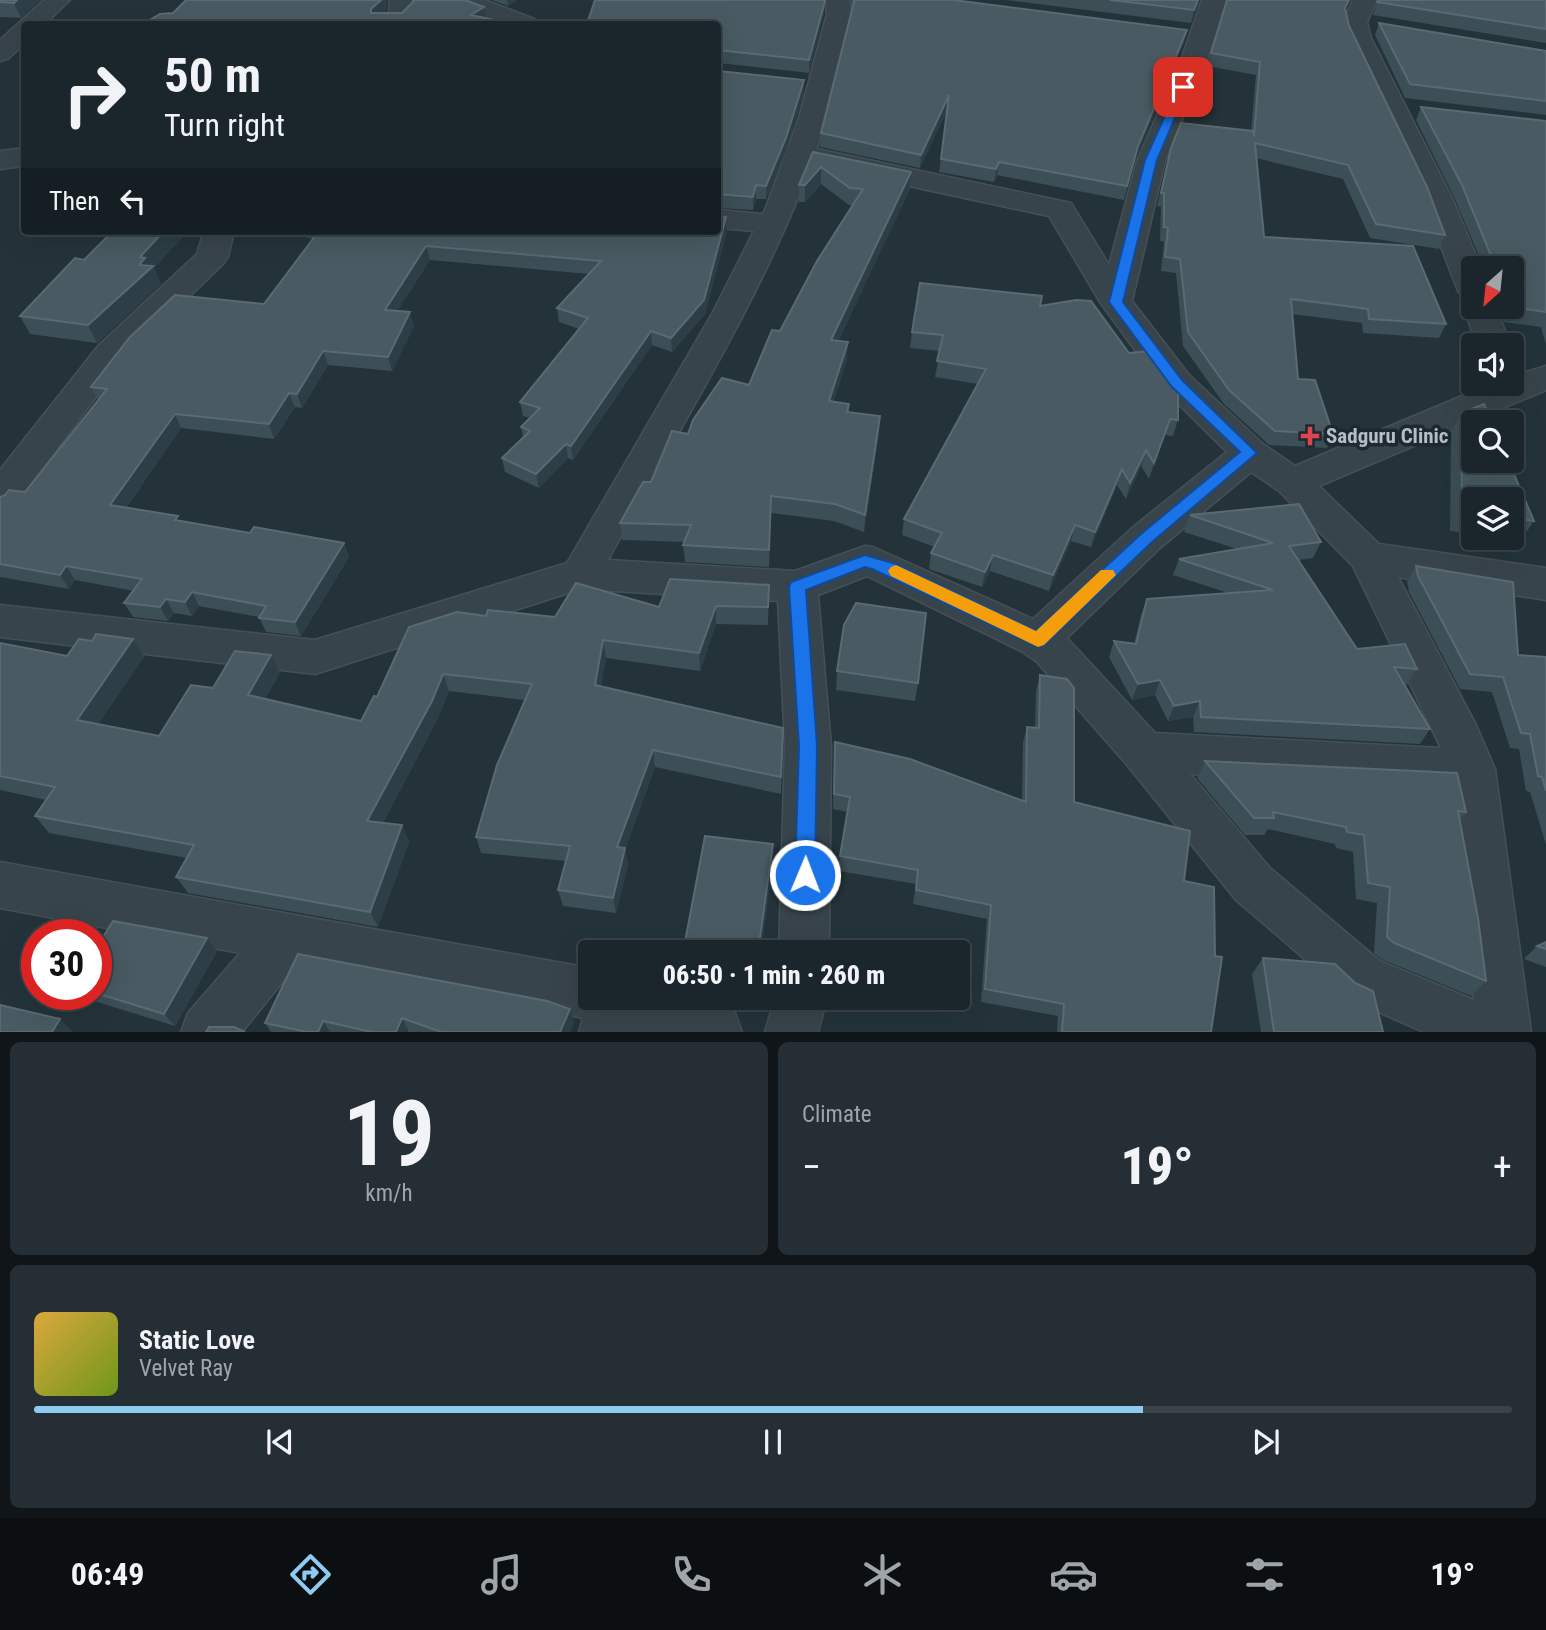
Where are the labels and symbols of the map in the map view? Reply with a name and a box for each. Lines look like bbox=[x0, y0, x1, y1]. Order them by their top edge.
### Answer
pin bbox=[1153, 57, 1213, 117]
north arrow bbox=[1461, 256, 1524, 318]
place label: Sadguru Clinic bbox=[1326, 424, 1449, 448]
marker: Sadguru Clinic bbox=[1300, 426, 1320, 446]
position arrow bbox=[768, 838, 842, 912]
speed limit sign: 30 bbox=[21, 919, 112, 1010]

